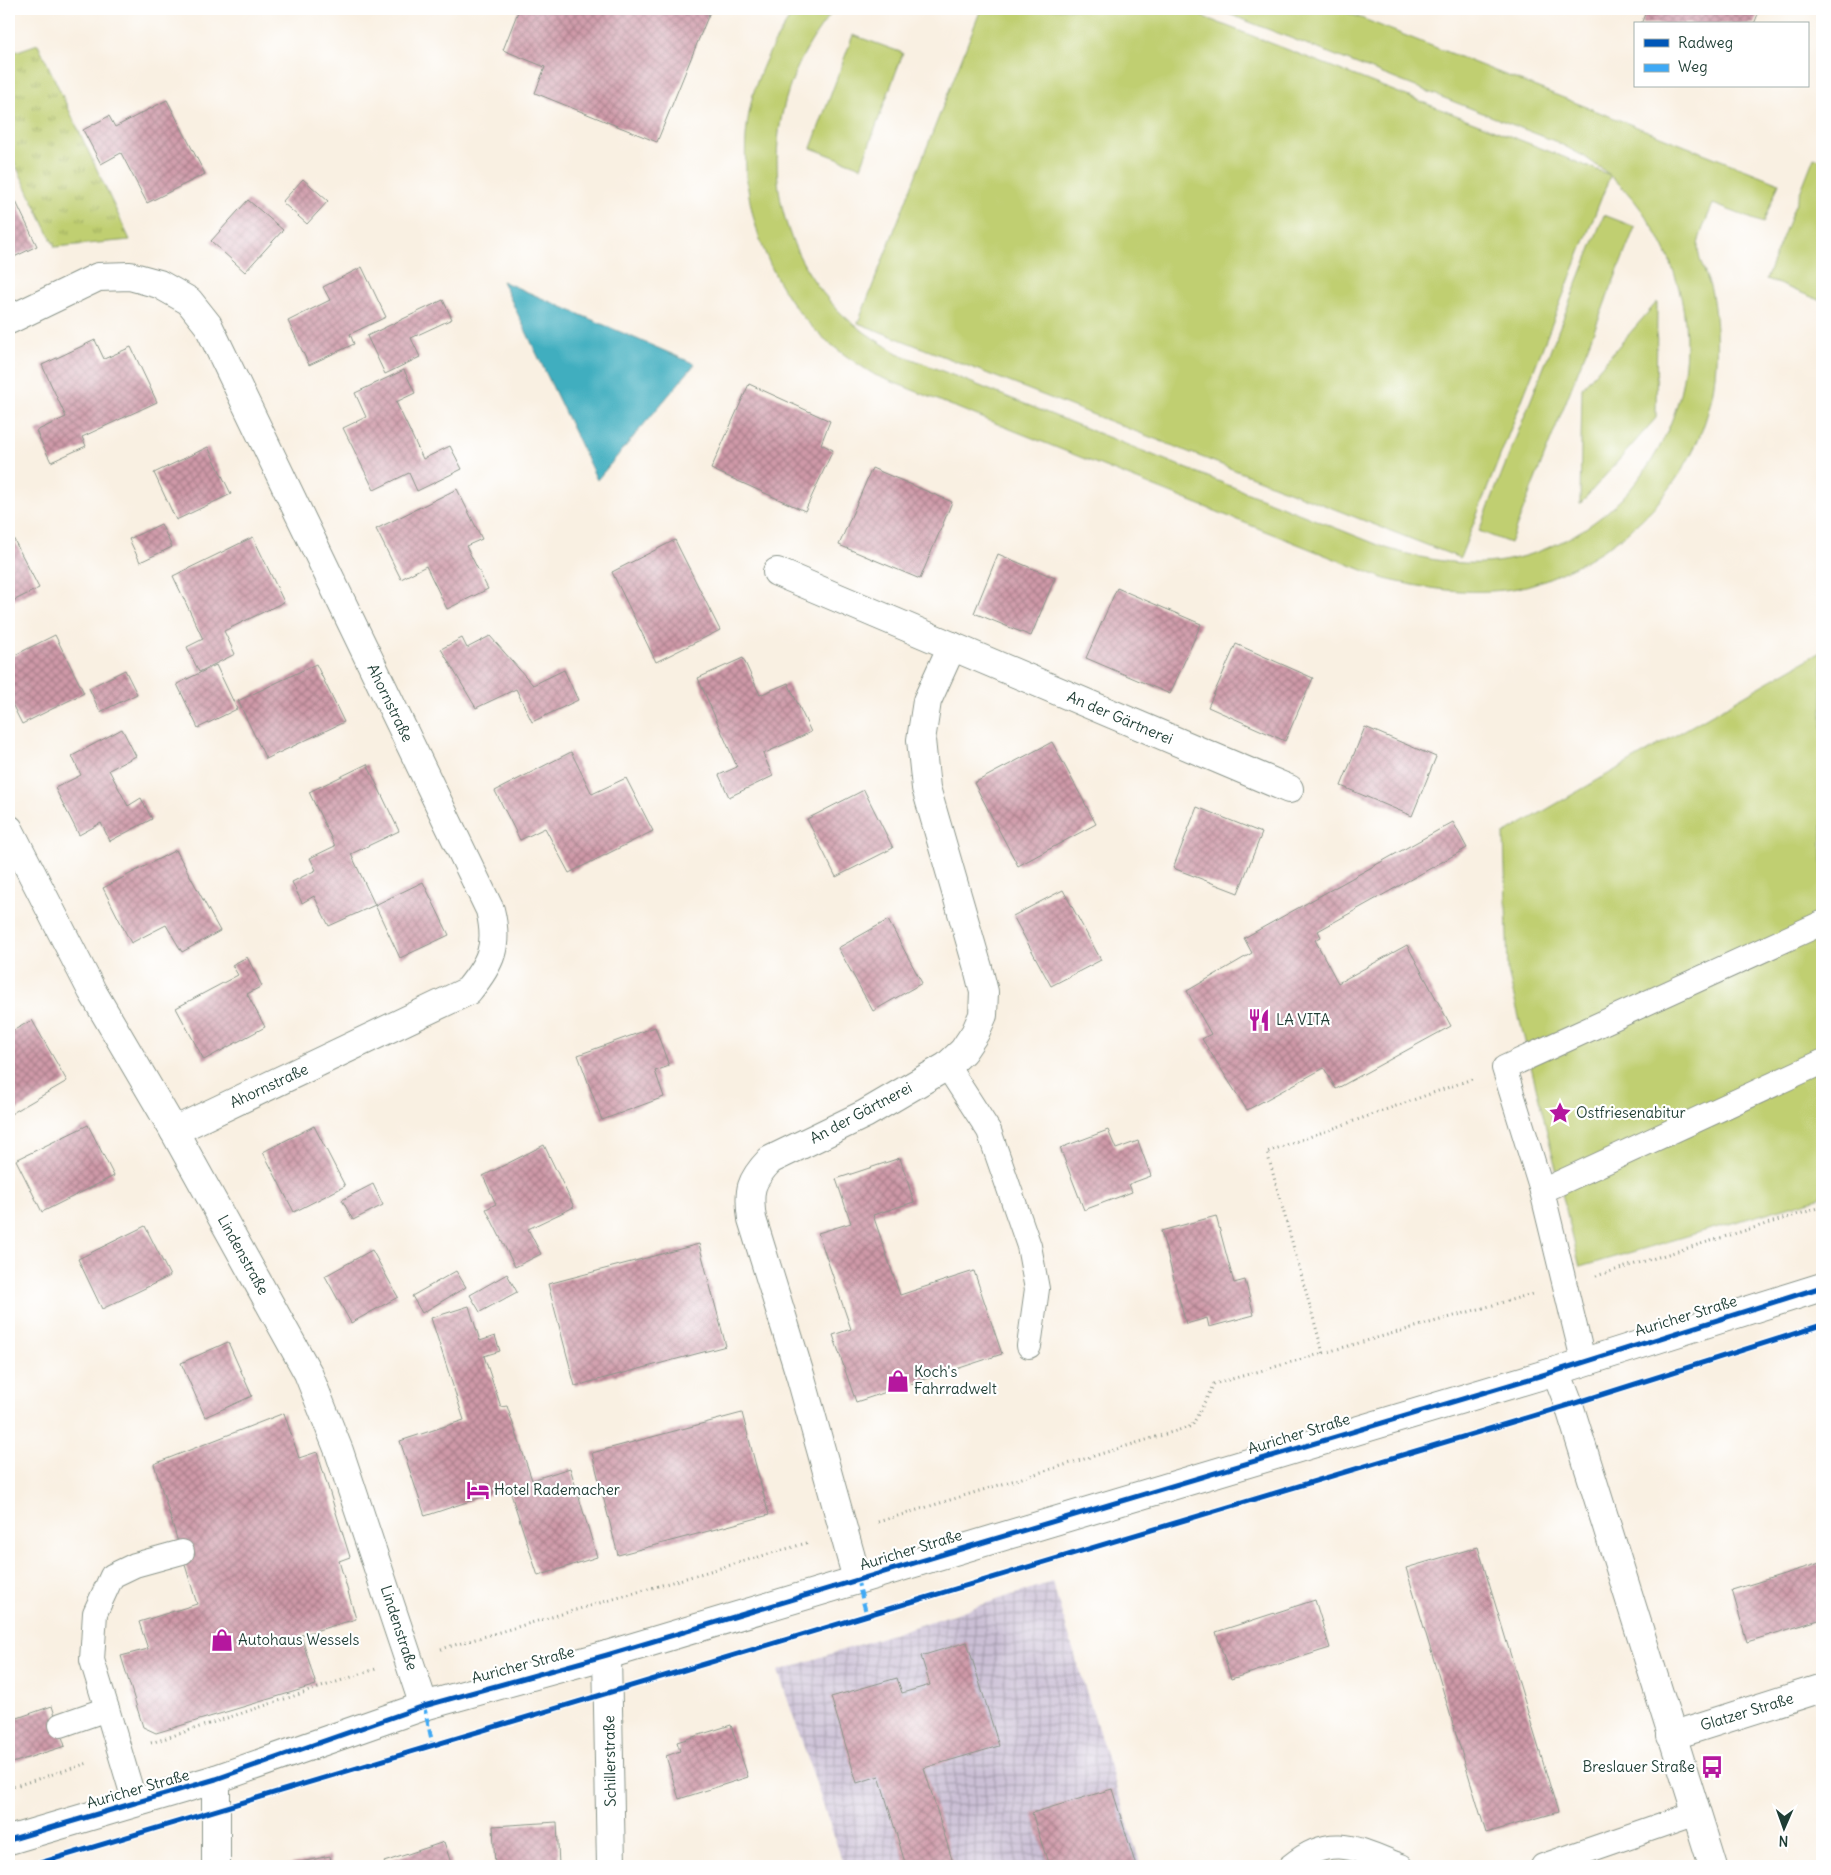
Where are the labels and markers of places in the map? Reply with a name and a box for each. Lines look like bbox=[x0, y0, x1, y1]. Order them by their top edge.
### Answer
restaurant icon: LA VITA bbox=[1246, 1007, 1272, 1033]
place label: LA VITA bbox=[1276, 1010, 1330, 1029]
place icon: Ostfriesenabitur bbox=[1547, 1100, 1573, 1126]
place label: Ostfriesenabitur bbox=[1576, 1103, 1686, 1122]
place label: Koch's Fahrradwelt bbox=[914, 1362, 997, 1398]
shop icon: Koch's Fahrradwelt bbox=[885, 1368, 911, 1394]
hotel icon: Hotel Rademacher bbox=[465, 1477, 491, 1503]
place label: Hotel Rademacher bbox=[494, 1480, 620, 1499]
shop icon: Autohaus Wessels bbox=[209, 1627, 235, 1653]
place label: Autohaus Wessels bbox=[238, 1630, 359, 1649]
bus stop icon: Breslauer Straße bbox=[1699, 1754, 1725, 1780]
place label: Breslauer Straße bbox=[1582, 1757, 1695, 1776]

